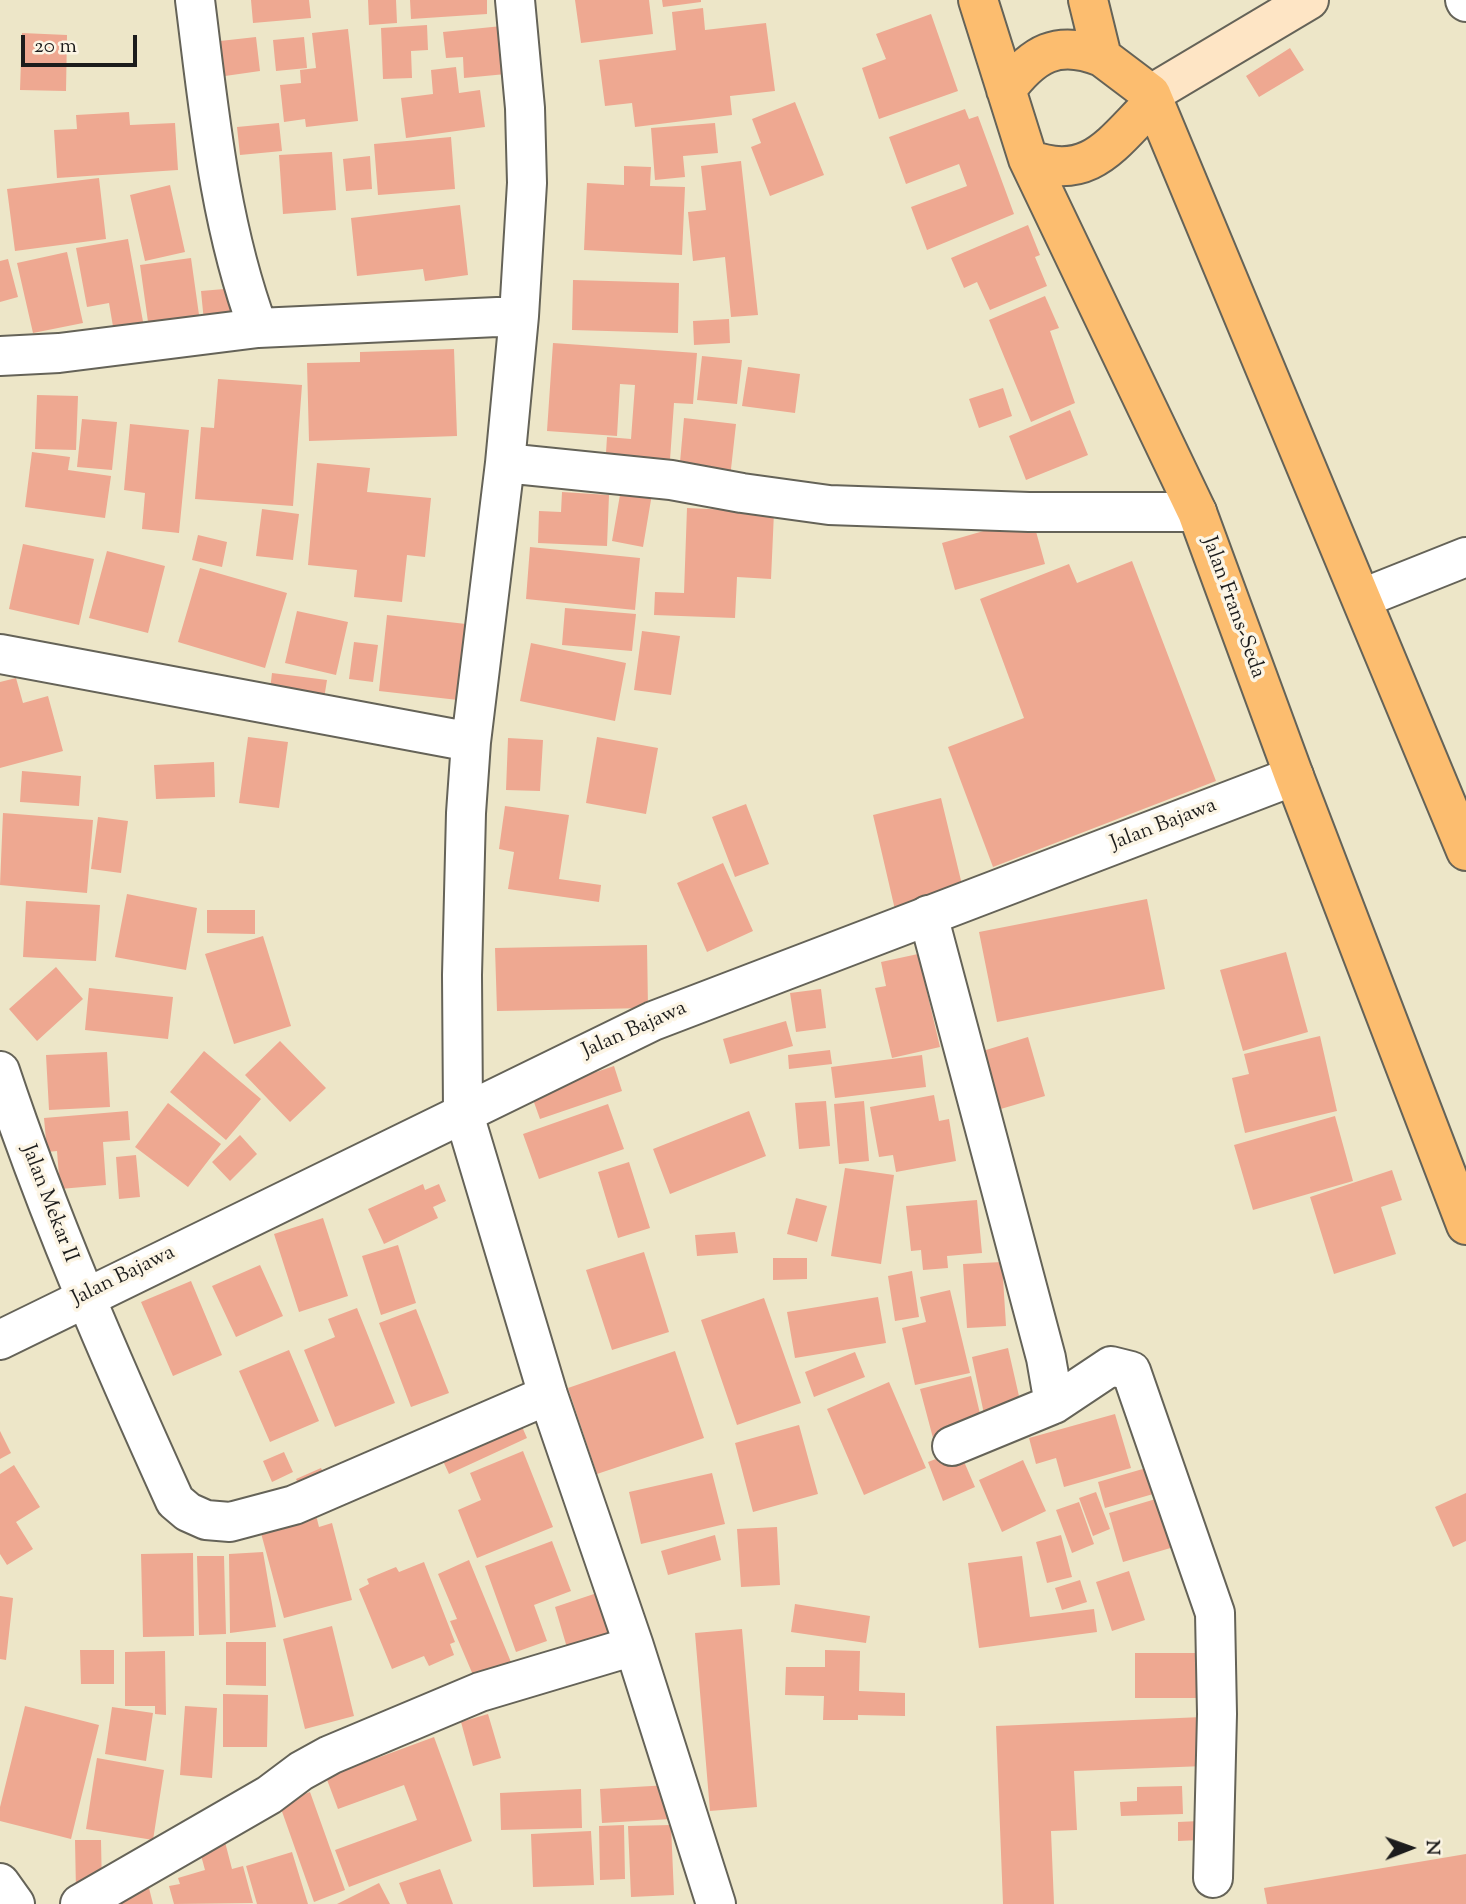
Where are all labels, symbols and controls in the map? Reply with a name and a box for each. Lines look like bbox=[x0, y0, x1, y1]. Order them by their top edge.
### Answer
scale bar bbox=[24, 21, 140, 65]
text: 20 m bbox=[34, 32, 77, 62]
street label: Jalan Frans-Seda bbox=[1195, 534, 1269, 682]
street label: Jalan Bajawa bbox=[1107, 794, 1221, 858]
street label: Jalan Bajawa bbox=[579, 997, 691, 1065]
street label: Jalan Mekar II bbox=[14, 1142, 82, 1266]
street label: Jalan Bajawa bbox=[68, 1241, 180, 1313]
north arrow bbox=[1375, 1813, 1445, 1883]
text: N bbox=[1418, 1840, 1445, 1855]

